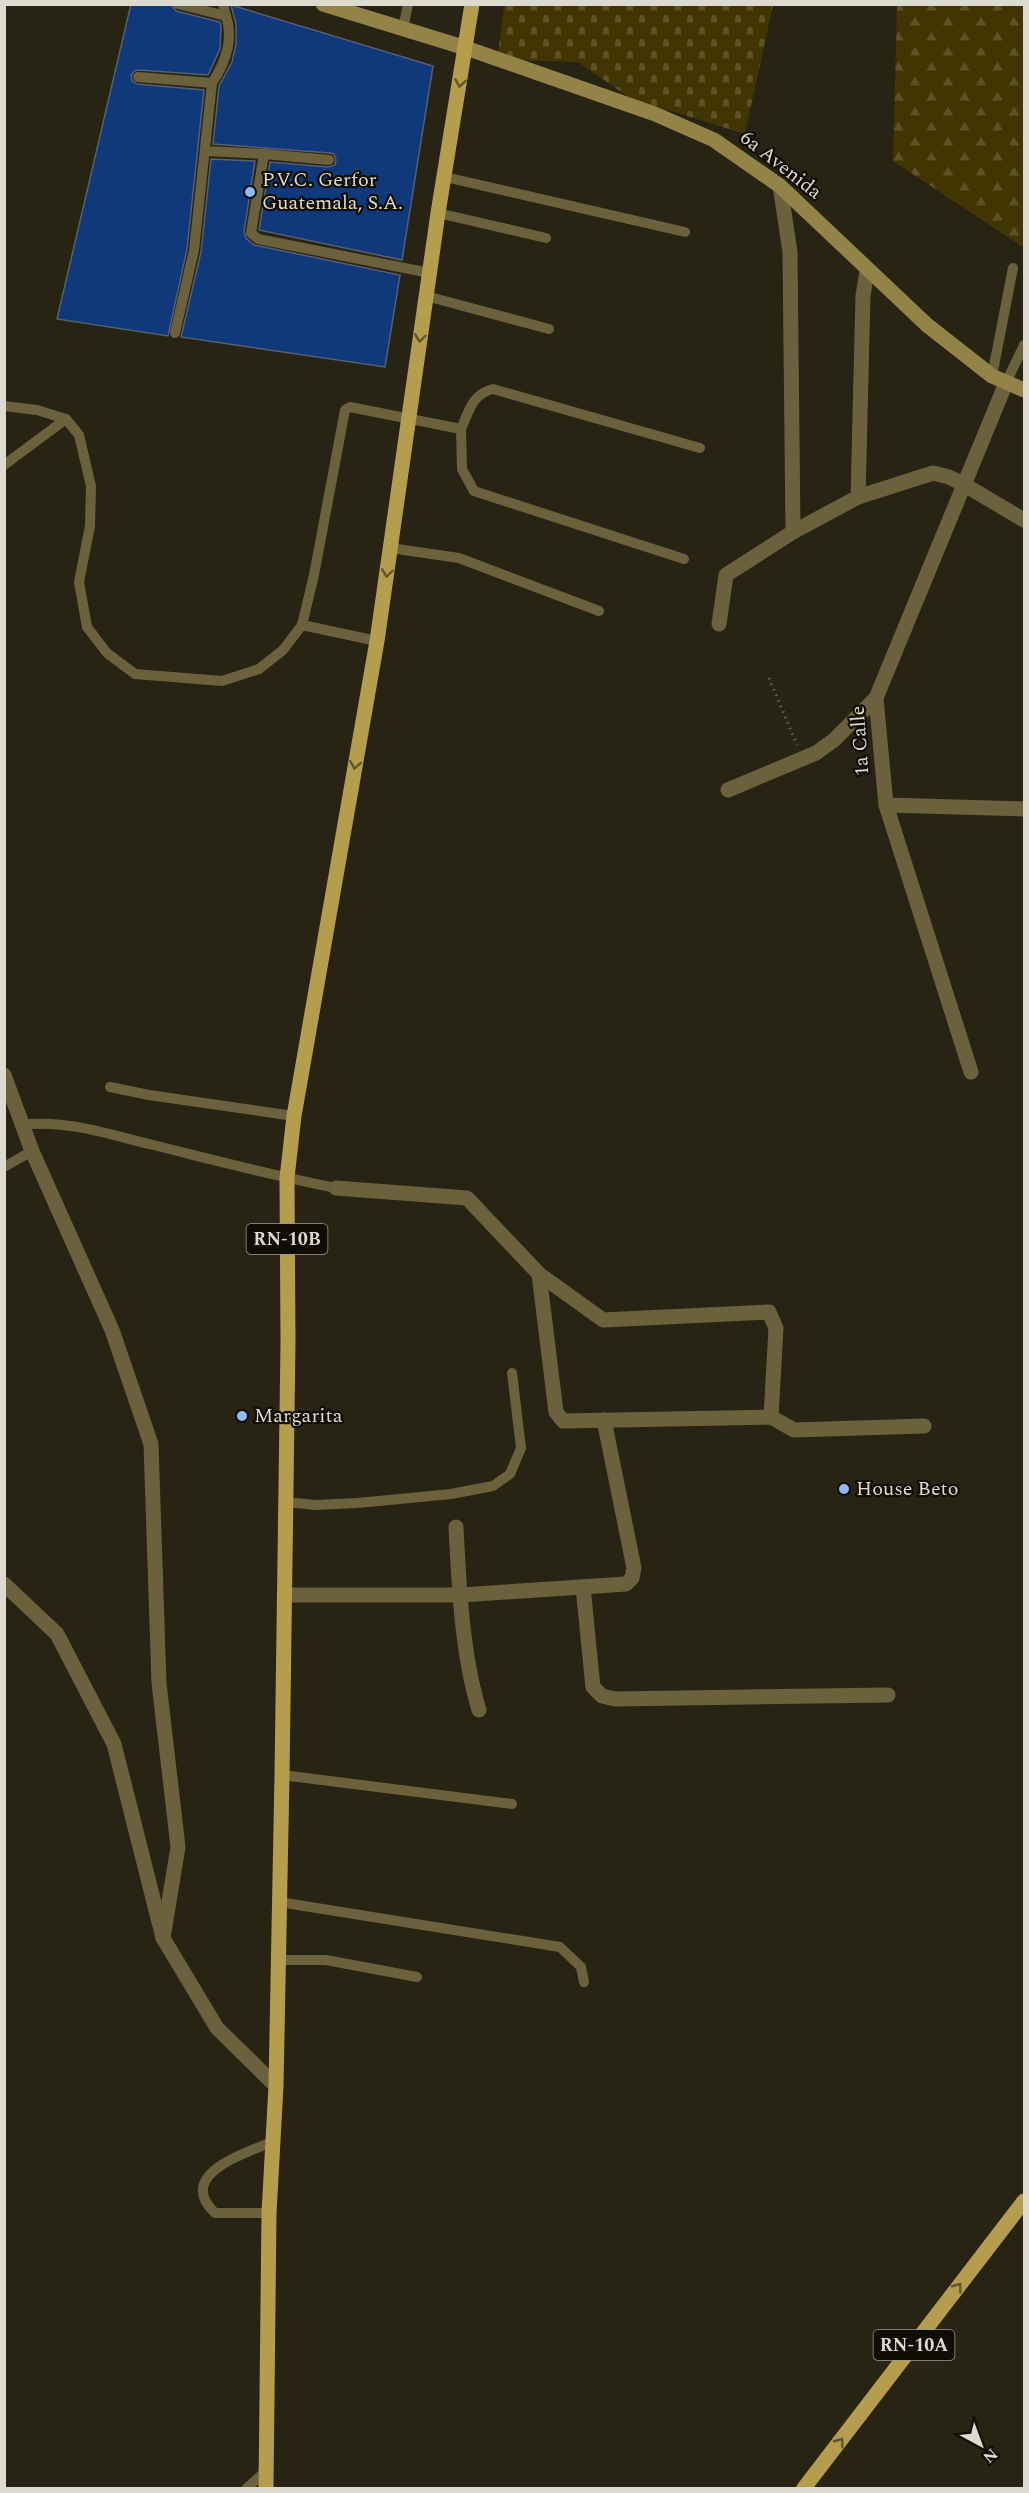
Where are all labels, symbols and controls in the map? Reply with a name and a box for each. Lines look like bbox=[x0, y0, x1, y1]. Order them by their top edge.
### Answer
one-way arrow bbox=[454, 78, 467, 88]
street label: 6a Avenida bbox=[734, 123, 829, 207]
place label: P.V.C. Gerfor Guatemala, S.A. bbox=[262, 165, 403, 218]
marker: P.V.C. Gerfor Guatemala, S.A. bbox=[243, 185, 257, 199]
one-way arrow bbox=[414, 333, 427, 342]
one-way arrow bbox=[381, 568, 393, 577]
street label: 1a Calle bbox=[843, 705, 877, 777]
one-way arrow bbox=[350, 760, 362, 770]
road number: RN-10B bbox=[246, 1224, 328, 1254]
place label: Margarita bbox=[254, 1401, 343, 1431]
marker: Margarita bbox=[235, 1409, 249, 1423]
place label: House Beto bbox=[856, 1474, 958, 1504]
marker: House Beto bbox=[837, 1482, 851, 1496]
one-way arrow bbox=[951, 2283, 962, 2294]
road number: RN-10A bbox=[874, 2330, 954, 2360]
north arrow bbox=[951, 2415, 1011, 2475]
one-way arrow bbox=[832, 2438, 843, 2449]
text: N bbox=[977, 2442, 1003, 2469]

